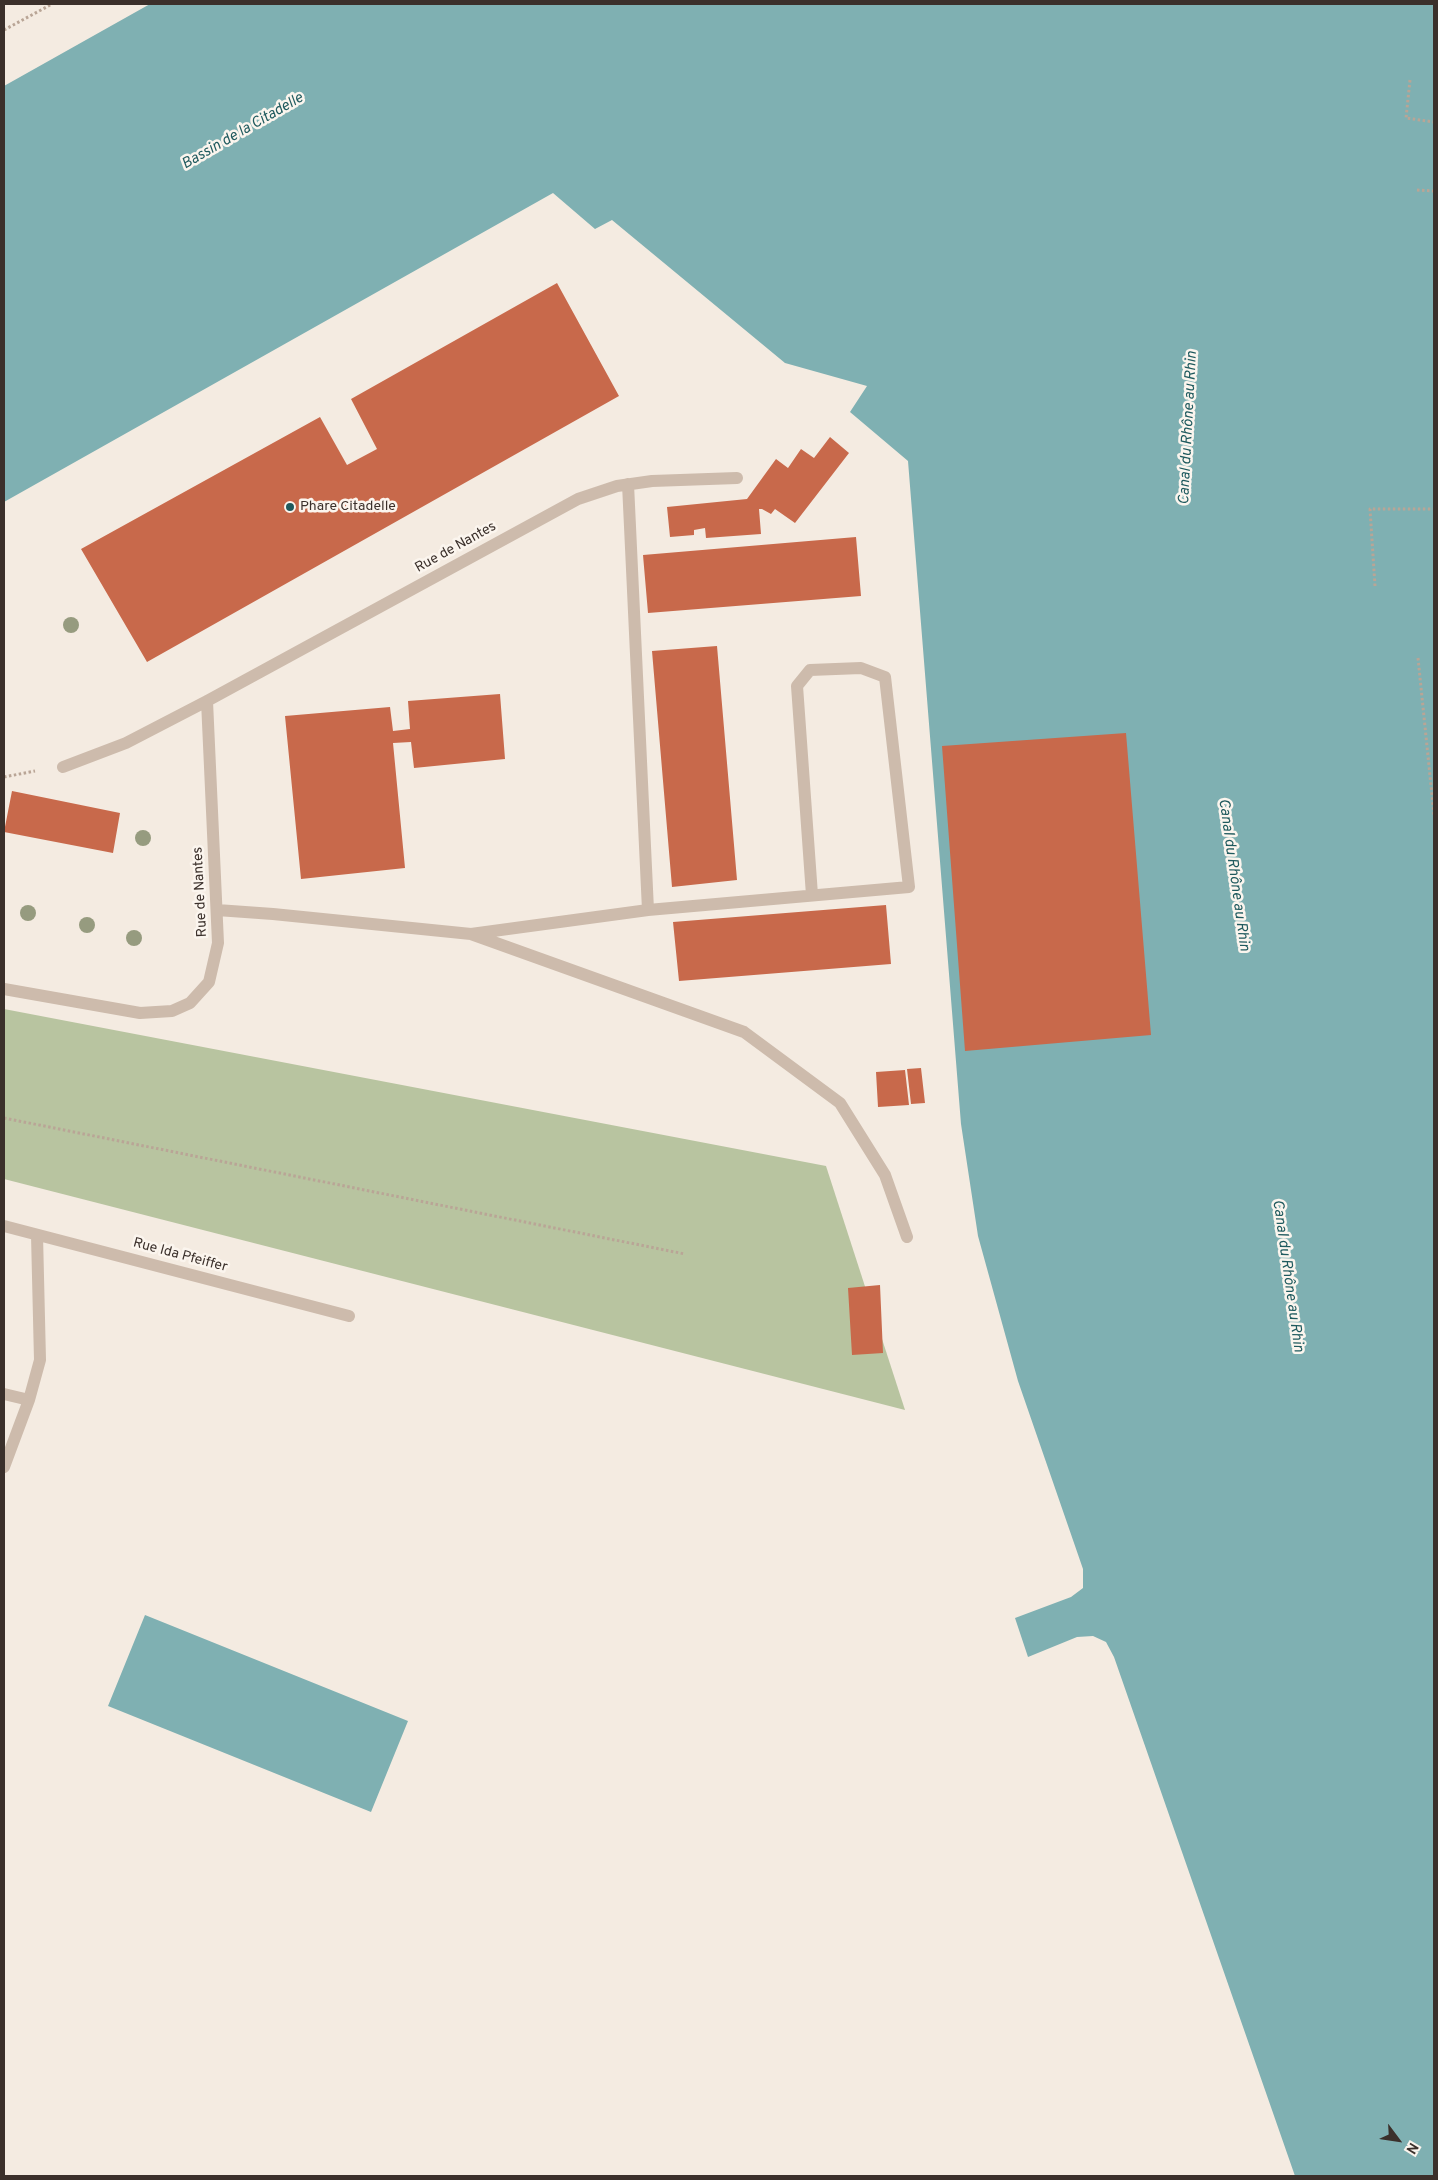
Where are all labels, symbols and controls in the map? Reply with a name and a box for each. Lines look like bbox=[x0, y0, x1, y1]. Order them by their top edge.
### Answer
water label: Bassin de la Citadelle bbox=[179, 90, 307, 174]
water label: Canal du Rhône au Rhin bbox=[1176, 351, 1202, 505]
place label: Phare Citadelle bbox=[300, 499, 396, 515]
marker: Phare Citadelle bbox=[284, 501, 296, 513]
street label: Rue de Nantes bbox=[412, 519, 500, 577]
water label: Canal du Rhône au Rhin bbox=[1213, 798, 1253, 952]
street label: Rue de Nantes bbox=[190, 847, 212, 937]
water label: Canal du Rhône au Rhin bbox=[1267, 1199, 1307, 1353]
street label: Rue Ida Pfeiffer bbox=[131, 1235, 229, 1277]
north arrow bbox=[1373, 2115, 1423, 2165]
text: N bbox=[1401, 2139, 1421, 2157]

